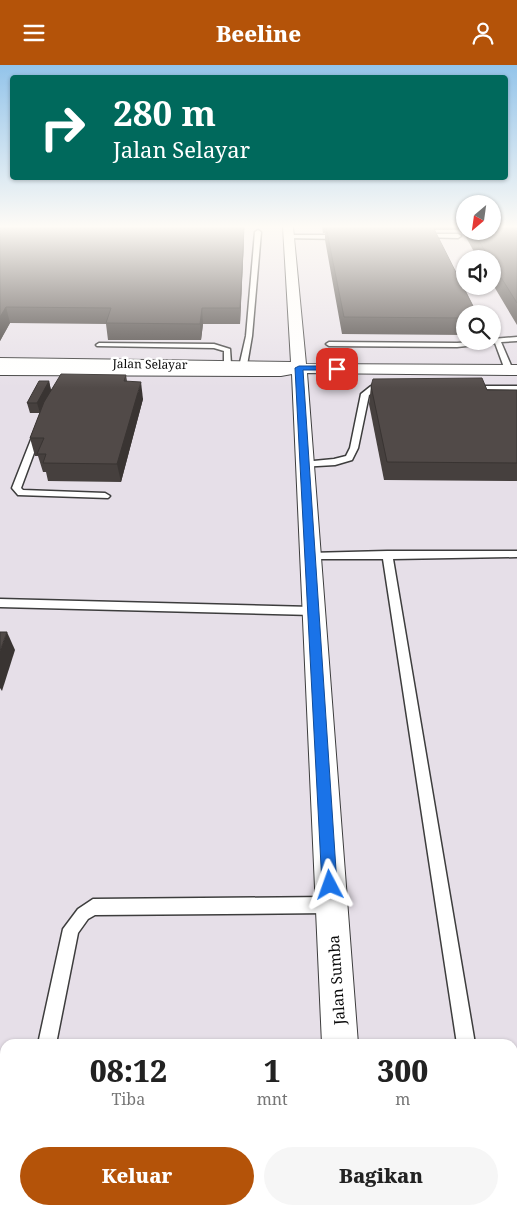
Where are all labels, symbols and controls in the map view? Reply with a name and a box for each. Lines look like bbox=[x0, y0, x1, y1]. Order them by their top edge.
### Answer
text: Beeline bbox=[216, 18, 301, 48]
icon: menu bbox=[20, 19, 48, 47]
icon: person bbox=[469, 19, 497, 47]
text: 280 m bbox=[113, 89, 216, 136]
icon: right bbox=[30, 95, 95, 160]
text: Jalan Selayar bbox=[113, 134, 250, 164]
north arrow bbox=[456, 195, 501, 240]
map controls bbox=[456, 195, 501, 350]
button: sound bbox=[456, 250, 501, 295]
button: search bbox=[456, 305, 501, 350]
pin bbox=[316, 348, 358, 390]
street label: Jalan Selayar bbox=[111, 355, 188, 373]
icon: arrive bbox=[323, 355, 351, 383]
position arrow bbox=[303, 858, 355, 910]
street label: Jalan Sumba bbox=[323, 934, 349, 1027]
text: 08:12 bbox=[90, 1050, 167, 1091]
text: 1 bbox=[264, 1050, 281, 1091]
text: 300 bbox=[377, 1050, 428, 1091]
text: Tiba bbox=[111, 1088, 145, 1110]
text: mnt bbox=[257, 1088, 288, 1110]
text: m bbox=[395, 1088, 410, 1110]
button: Keluar bbox=[20, 1147, 254, 1205]
button: Bagikan bbox=[264, 1147, 498, 1205]

